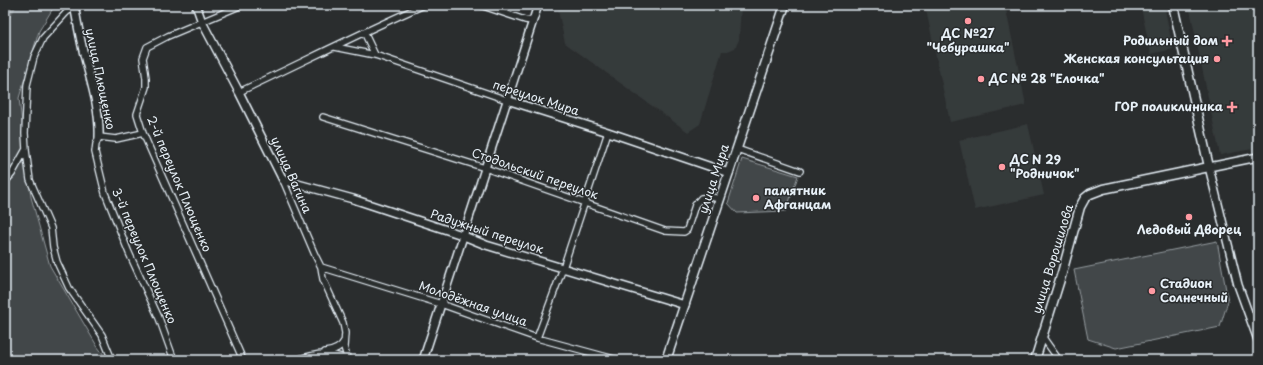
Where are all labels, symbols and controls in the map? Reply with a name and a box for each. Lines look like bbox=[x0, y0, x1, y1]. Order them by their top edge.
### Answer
marker: ДС №27 "Чебурашка" bbox=[963, 16, 973, 26]
place label: ДС №27 "Чебурашка" bbox=[927, 24, 1009, 56]
street label: улица Плющенко bbox=[81, 26, 121, 132]
place label: Родильный дом bbox=[1123, 31, 1218, 49]
marker: Родильный дом bbox=[1221, 35, 1233, 47]
place label: Женская консультация bbox=[1063, 49, 1209, 67]
marker: Женская консультация bbox=[1212, 54, 1222, 64]
place label: ДС № 28 "Елочка" bbox=[988, 69, 1104, 87]
marker: ДС № 28 "Елочка" bbox=[976, 74, 986, 84]
street label: переулок Мира bbox=[491, 75, 582, 120]
place label: ГОР поликлиника bbox=[1115, 97, 1224, 115]
marker: ГОР поликлиника bbox=[1226, 101, 1238, 113]
street label: 2-й переулок Плющенко bbox=[143, 113, 217, 255]
street label: улица Вагина bbox=[267, 133, 317, 216]
street label: улица Мира bbox=[693, 141, 733, 216]
street label: Стодольский переулок bbox=[470, 143, 602, 203]
place label: ДС N 29 "Родничок" bbox=[1009, 150, 1080, 182]
marker: ДС N 29 "Родничок" bbox=[997, 162, 1007, 172]
place label: памятник Афганцам bbox=[764, 181, 831, 213]
street label: 3-й переулок Плющенко bbox=[108, 185, 182, 326]
marker: памятник Афганцам bbox=[751, 193, 761, 203]
street label: улица Ворошилова bbox=[1027, 201, 1077, 316]
street label: Радужный переулок bbox=[428, 204, 547, 258]
marker: Ледовый Дворец bbox=[1184, 212, 1194, 222]
place label: Ледовый Дворец bbox=[1137, 220, 1242, 238]
place label: Стадион Солнечный bbox=[1160, 274, 1228, 306]
street label: Молодёжная улица bbox=[417, 276, 530, 330]
marker: Стадион Солнечный bbox=[1147, 286, 1157, 296]

